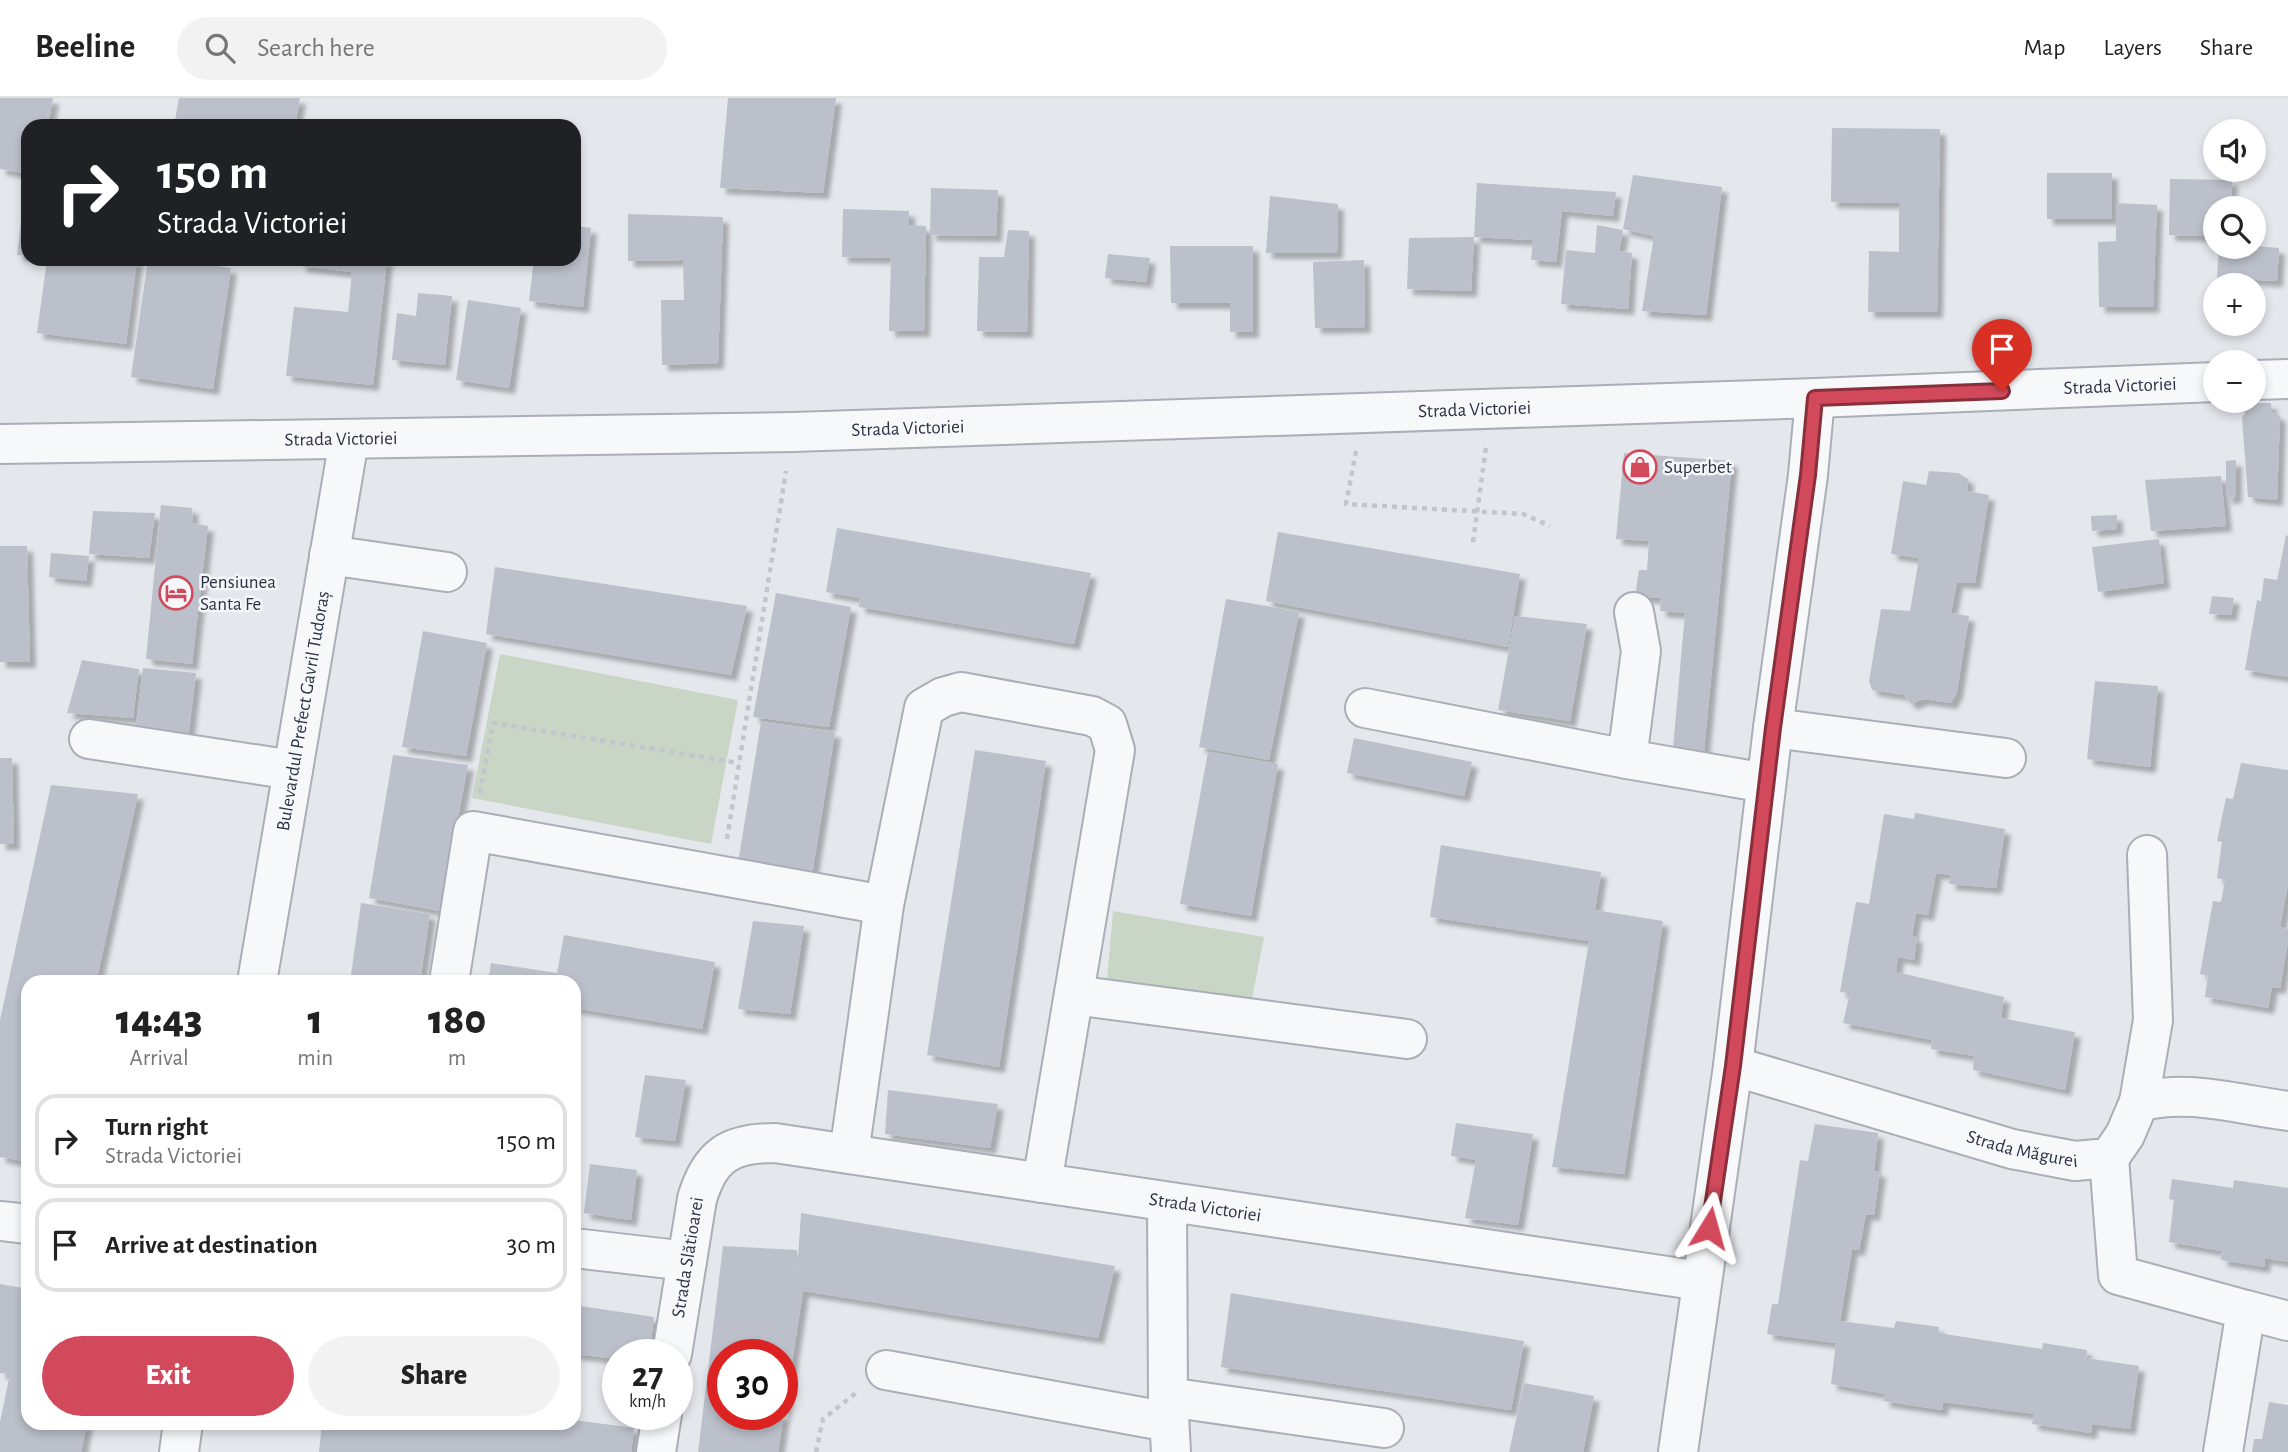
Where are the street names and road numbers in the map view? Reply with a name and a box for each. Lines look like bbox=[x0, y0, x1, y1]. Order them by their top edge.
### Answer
street label: Strada Victoriei bbox=[2063, 374, 2177, 398]
street label: Strada Victoriei bbox=[1418, 398, 1531, 421]
street label: Strada Victoriei bbox=[851, 417, 965, 440]
street label: Strada Victoriei bbox=[284, 428, 398, 449]
street label: Bulevardul Prefect Gavril Tudoraș bbox=[273, 589, 334, 832]
street label: Strada Măgurei bbox=[1964, 1127, 2078, 1171]
street label: Strada Victoriei bbox=[1148, 1189, 1263, 1225]
street label: Strada Slătioarei bbox=[669, 1196, 707, 1319]

